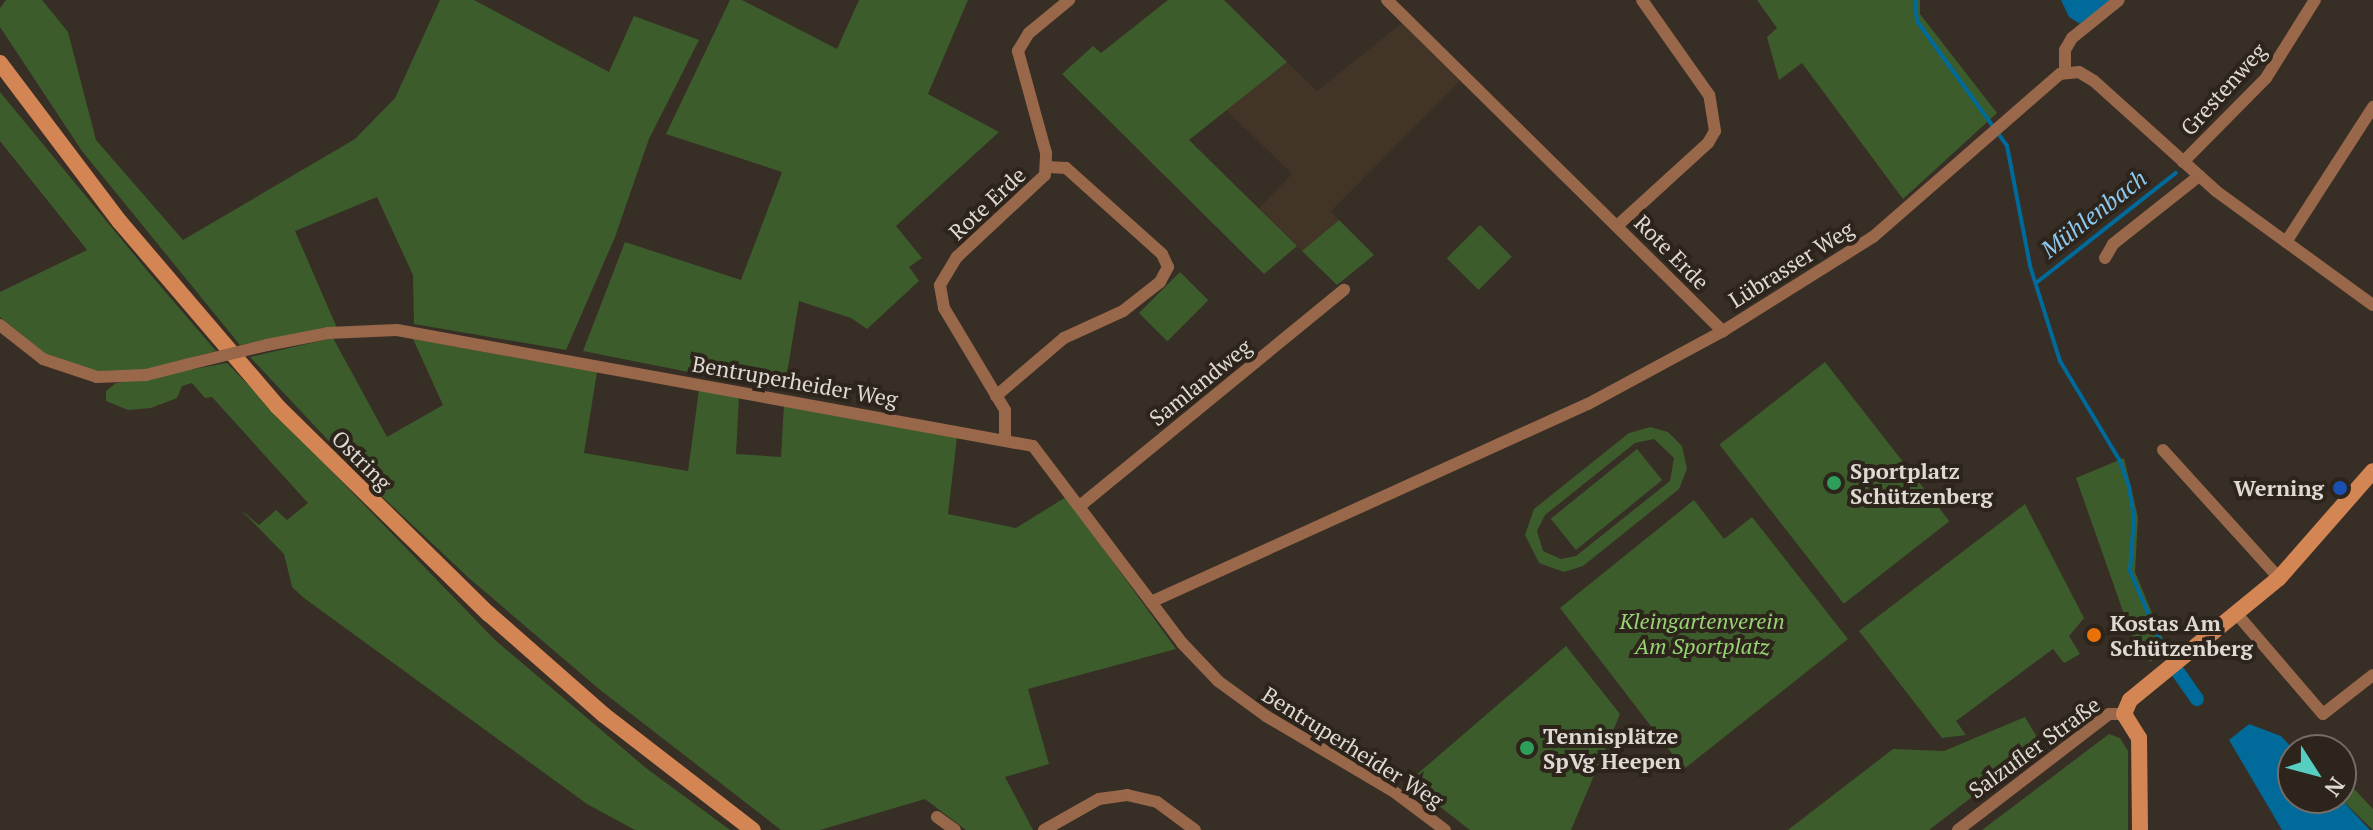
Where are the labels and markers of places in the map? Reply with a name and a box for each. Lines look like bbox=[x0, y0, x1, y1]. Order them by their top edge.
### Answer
place label: Sportplatz Schützenberg bbox=[1850, 457, 1993, 508]
marker: Sportplatz Schützenberg bbox=[1825, 474, 1843, 492]
place label: Werning bbox=[2234, 475, 2324, 501]
marker: Werning bbox=[2331, 479, 2349, 497]
place label: Kostas Am Schützenberg bbox=[2110, 609, 2253, 660]
marker: Kostas Am Schützenberg bbox=[2085, 626, 2103, 644]
place label: Tennisplätze SpVg Heepen bbox=[1543, 722, 1681, 774]
marker: Tennisplätze SpVg Heepen bbox=[1518, 739, 1536, 757]

